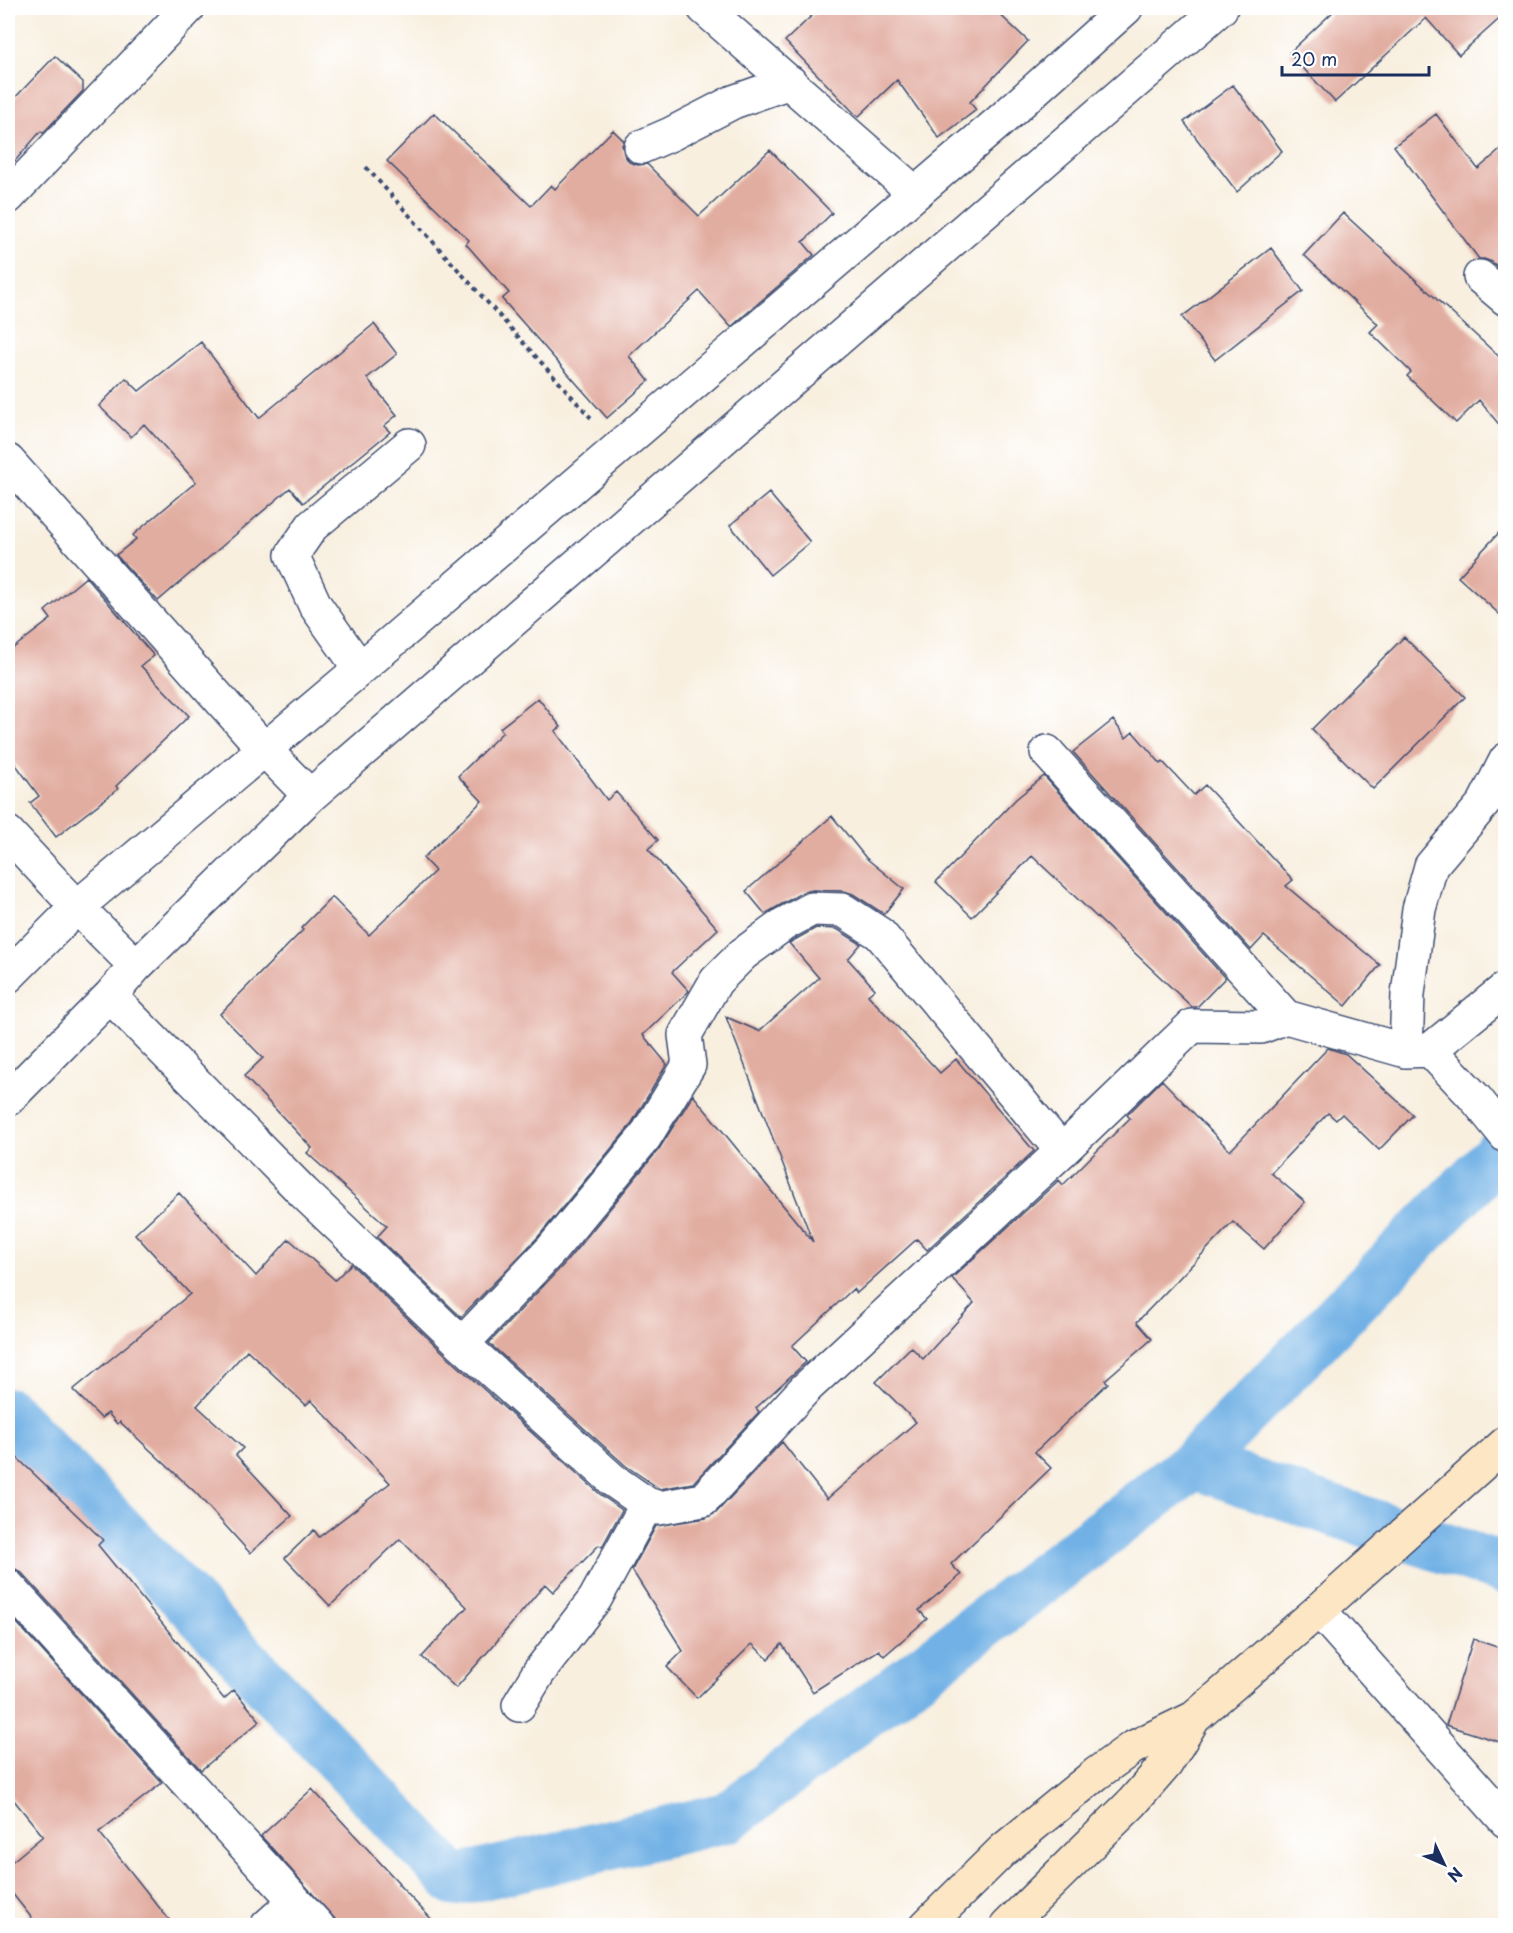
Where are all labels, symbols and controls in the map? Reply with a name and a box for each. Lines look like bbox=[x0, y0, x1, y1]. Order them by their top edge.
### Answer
scale bar bbox=[1282, 39, 1429, 77]
text: 20 m bbox=[1291, 45, 1337, 72]
north arrow bbox=[1414, 1834, 1474, 1894]
text: N bbox=[1442, 1862, 1469, 1888]

